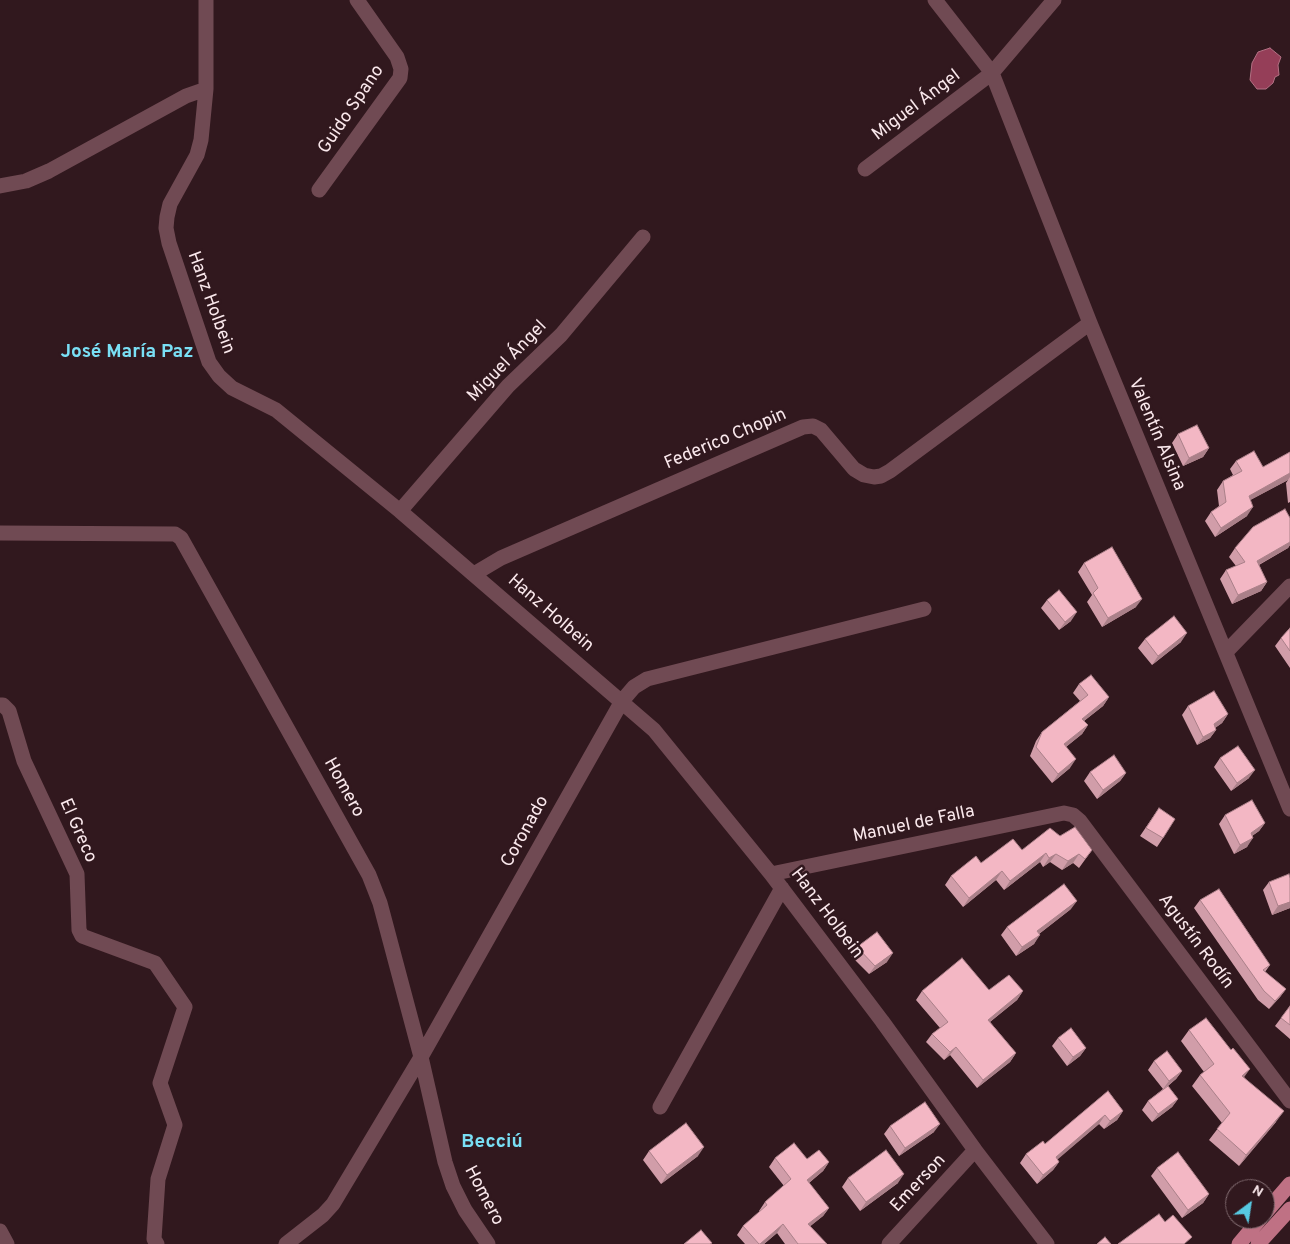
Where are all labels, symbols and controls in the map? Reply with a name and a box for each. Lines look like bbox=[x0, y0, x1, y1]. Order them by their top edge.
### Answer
street label: Guido Spano bbox=[314, 61, 390, 159]
street label: Miguel Ángel bbox=[869, 66, 965, 146]
street label: Hanz Holbein bbox=[181, 249, 239, 357]
street label: Miguel Ángel bbox=[464, 317, 552, 407]
district label: José María Paz bbox=[60, 342, 194, 364]
street label: Valentín Alsina bbox=[1123, 376, 1189, 494]
street label: Federico Chopin bbox=[662, 405, 790, 475]
street label: Hanz Holbein bbox=[502, 571, 598, 657]
street label: Homero bbox=[318, 755, 368, 821]
street label: Coronado bbox=[498, 793, 554, 871]
street label: El Greco bbox=[53, 796, 101, 866]
street label: Manuel de Falla bbox=[851, 802, 977, 848]
street label: Hanz Holbein bbox=[785, 865, 867, 963]
street label: Agustín Rodín bbox=[1152, 890, 1238, 994]
district label: Becciú bbox=[461, 1132, 523, 1154]
street label: Emerson bbox=[887, 1151, 951, 1217]
street label: Homero bbox=[458, 1162, 508, 1230]
north arrow bbox=[1225, 1179, 1275, 1229]
text: N bbox=[1249, 1182, 1266, 1201]

